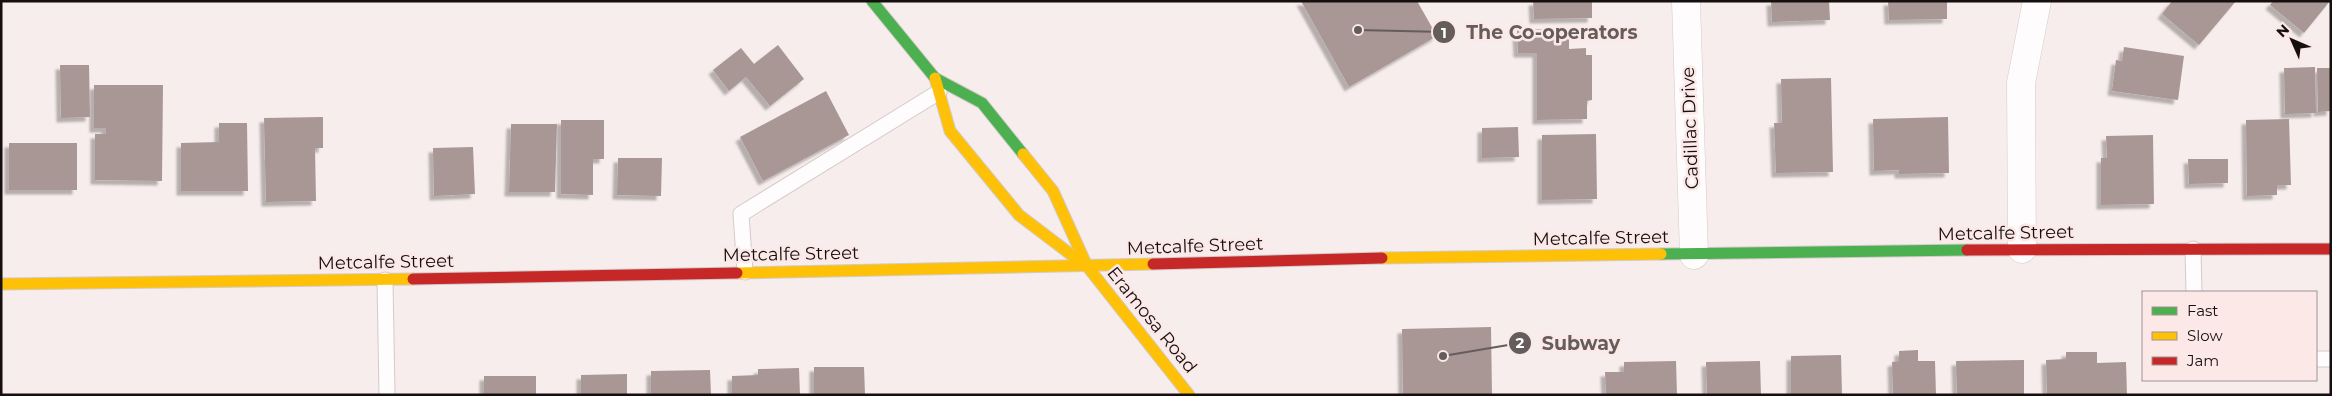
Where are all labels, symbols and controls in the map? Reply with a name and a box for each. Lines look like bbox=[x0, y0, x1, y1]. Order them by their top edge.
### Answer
callout: The Co-operators bbox=[1432, 15, 1648, 49]
north arrow bbox=[2267, 15, 2317, 65]
text: N bbox=[2272, 20, 2293, 41]
text: The Co-operators bbox=[1466, 21, 1638, 44]
text: 1 bbox=[1441, 23, 1447, 42]
street label: Cadillac Drive bbox=[1677, 66, 1703, 190]
street label: Metcalfe Street bbox=[1938, 221, 2074, 245]
street label: Metcalfe Street bbox=[1533, 226, 1669, 250]
street label: Metcalfe Street bbox=[1126, 233, 1264, 259]
street label: Metcalfe Street bbox=[723, 242, 859, 266]
street label: Metcalfe Street bbox=[318, 250, 454, 274]
street label: Eramosa Road bbox=[1102, 262, 1202, 378]
legend bbox=[2142, 291, 2317, 381]
text: Fast bbox=[2187, 301, 2218, 320]
callout: Subway bbox=[1507, 326, 1630, 360]
text: Slow bbox=[2187, 326, 2223, 345]
text: Subway bbox=[1542, 332, 1621, 355]
text: 2 bbox=[1516, 333, 1525, 352]
text: Jam bbox=[2186, 351, 2219, 370]

